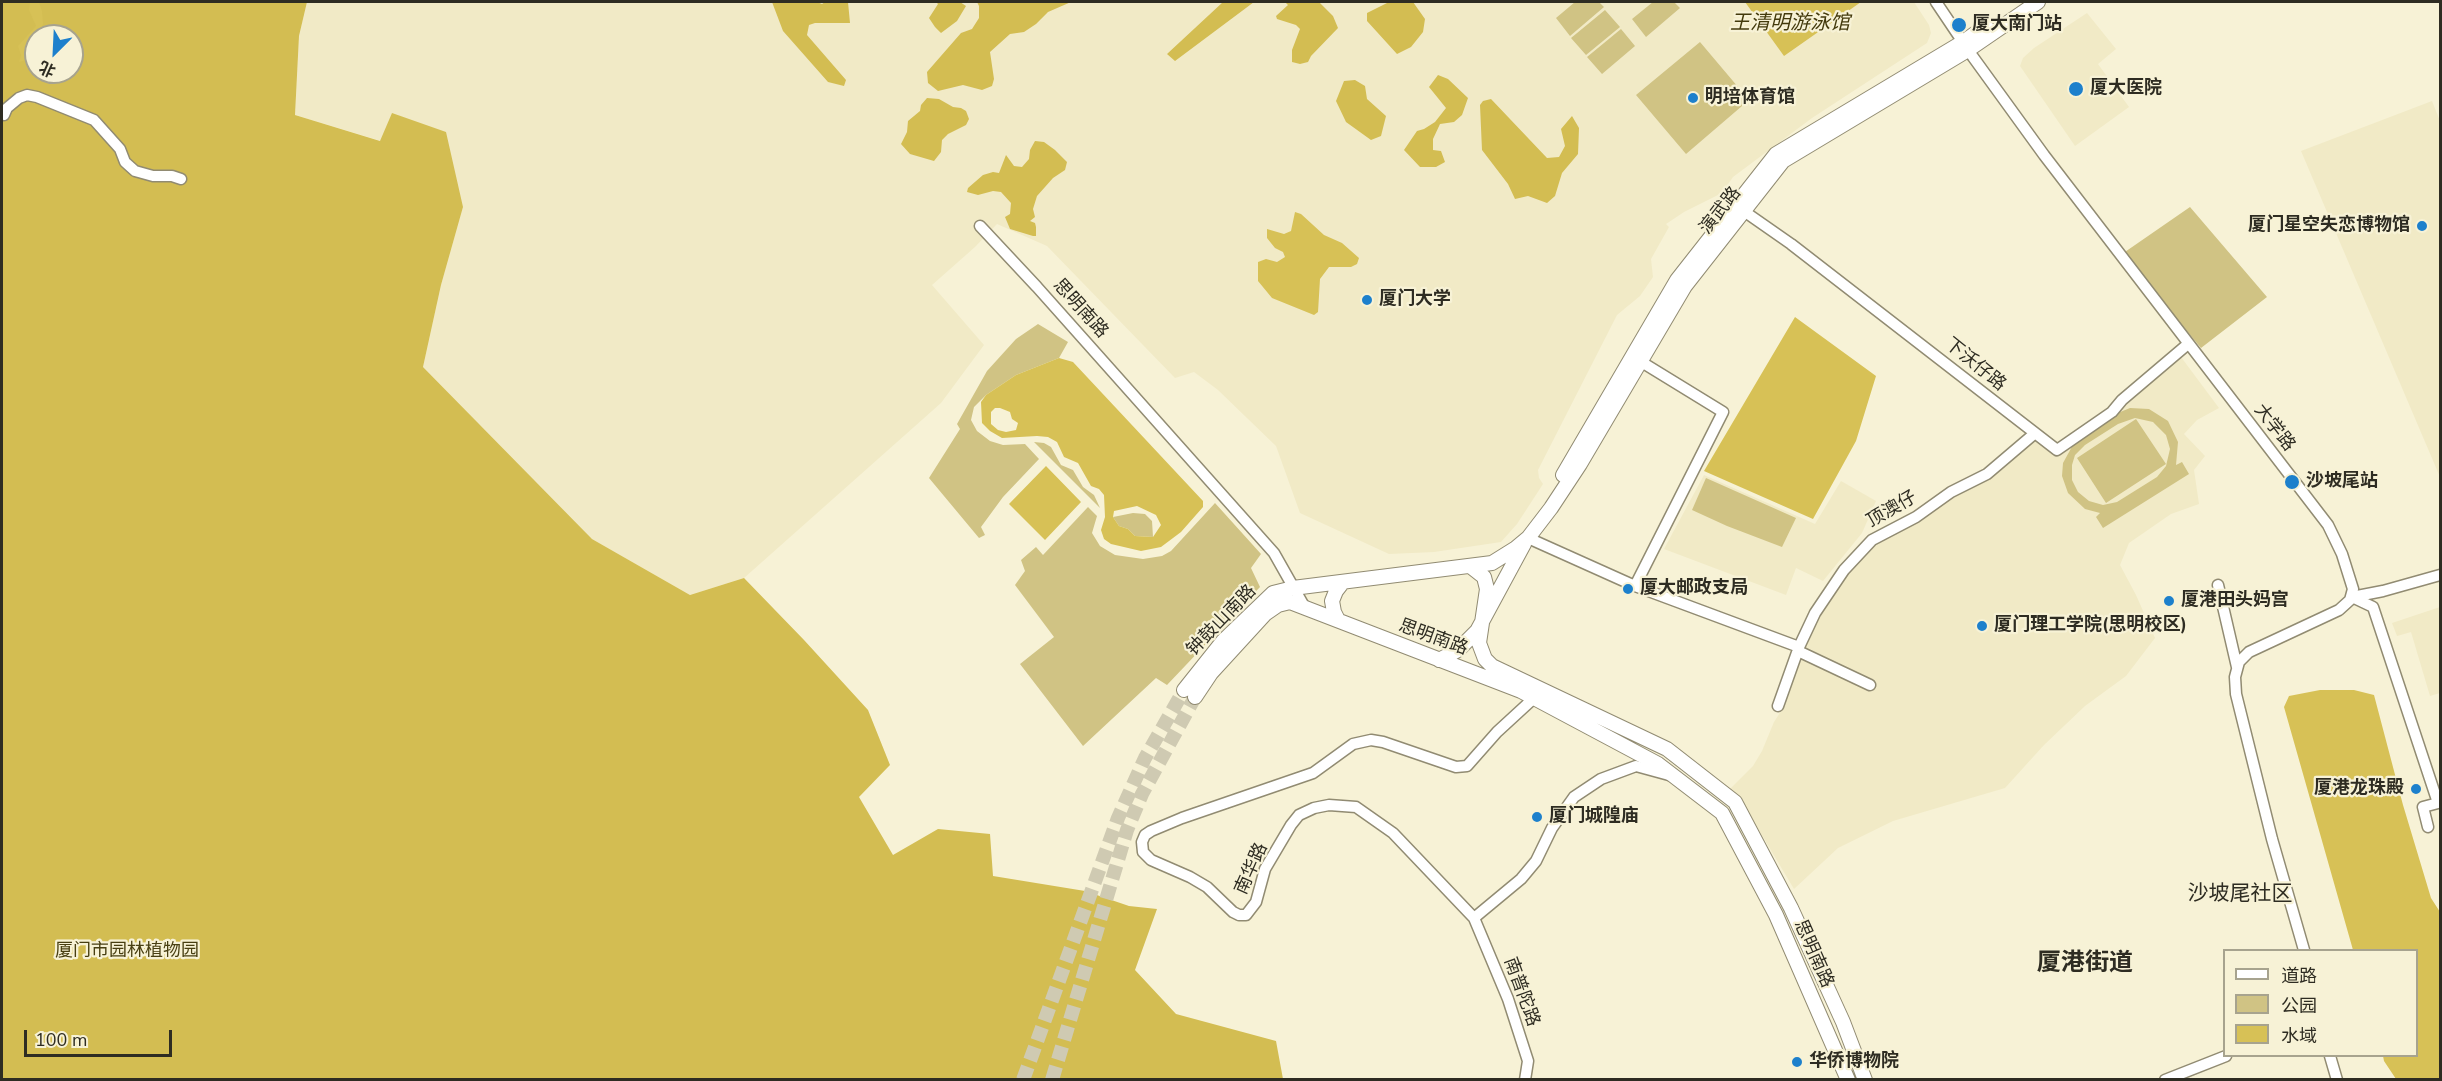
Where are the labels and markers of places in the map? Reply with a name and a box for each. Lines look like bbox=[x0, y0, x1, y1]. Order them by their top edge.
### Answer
place label: 厦大南门站 bbox=[1972, 14, 2062, 36]
marker: 厦大南门站 bbox=[1950, 16, 1968, 34]
place label: 厦大医院 bbox=[2090, 78, 2162, 100]
marker: 厦大医院 bbox=[2067, 80, 2085, 98]
place label: 明培体育馆 bbox=[1705, 87, 1795, 109]
marker: 明培体育馆 bbox=[1686, 91, 1700, 105]
place label: 厦门星空失恋博物馆 bbox=[2248, 215, 2410, 237]
marker: 厦门星空失恋博物馆 bbox=[2415, 219, 2429, 233]
place label: 厦门大学 bbox=[1379, 289, 1451, 311]
marker: 厦门大学 bbox=[1360, 293, 1374, 307]
place label: 沙坡尾站 bbox=[2306, 471, 2378, 493]
marker: 沙坡尾站 bbox=[2283, 473, 2301, 491]
place label: 厦大邮政支局 bbox=[1640, 578, 1748, 600]
marker: 厦大邮政支局 bbox=[1621, 582, 1635, 596]
place label: 厦港田头妈宫 bbox=[2181, 590, 2289, 612]
marker: 厦港田头妈宫 bbox=[2162, 594, 2176, 608]
place label: 厦门理工学院(思明校区) bbox=[1994, 615, 2187, 637]
marker: 厦门理工学院(思明校区) bbox=[1975, 619, 1989, 633]
place label: 厦港龙珠殿 bbox=[2314, 778, 2404, 800]
marker: 厦港龙珠殿 bbox=[2409, 782, 2423, 796]
place label: 厦门城隍庙 bbox=[1549, 806, 1639, 828]
marker: 厦门城隍庙 bbox=[1530, 810, 1544, 824]
place label: 华侨博物院 bbox=[1809, 1051, 1899, 1073]
marker: 华侨博物院 bbox=[1790, 1055, 1804, 1069]

